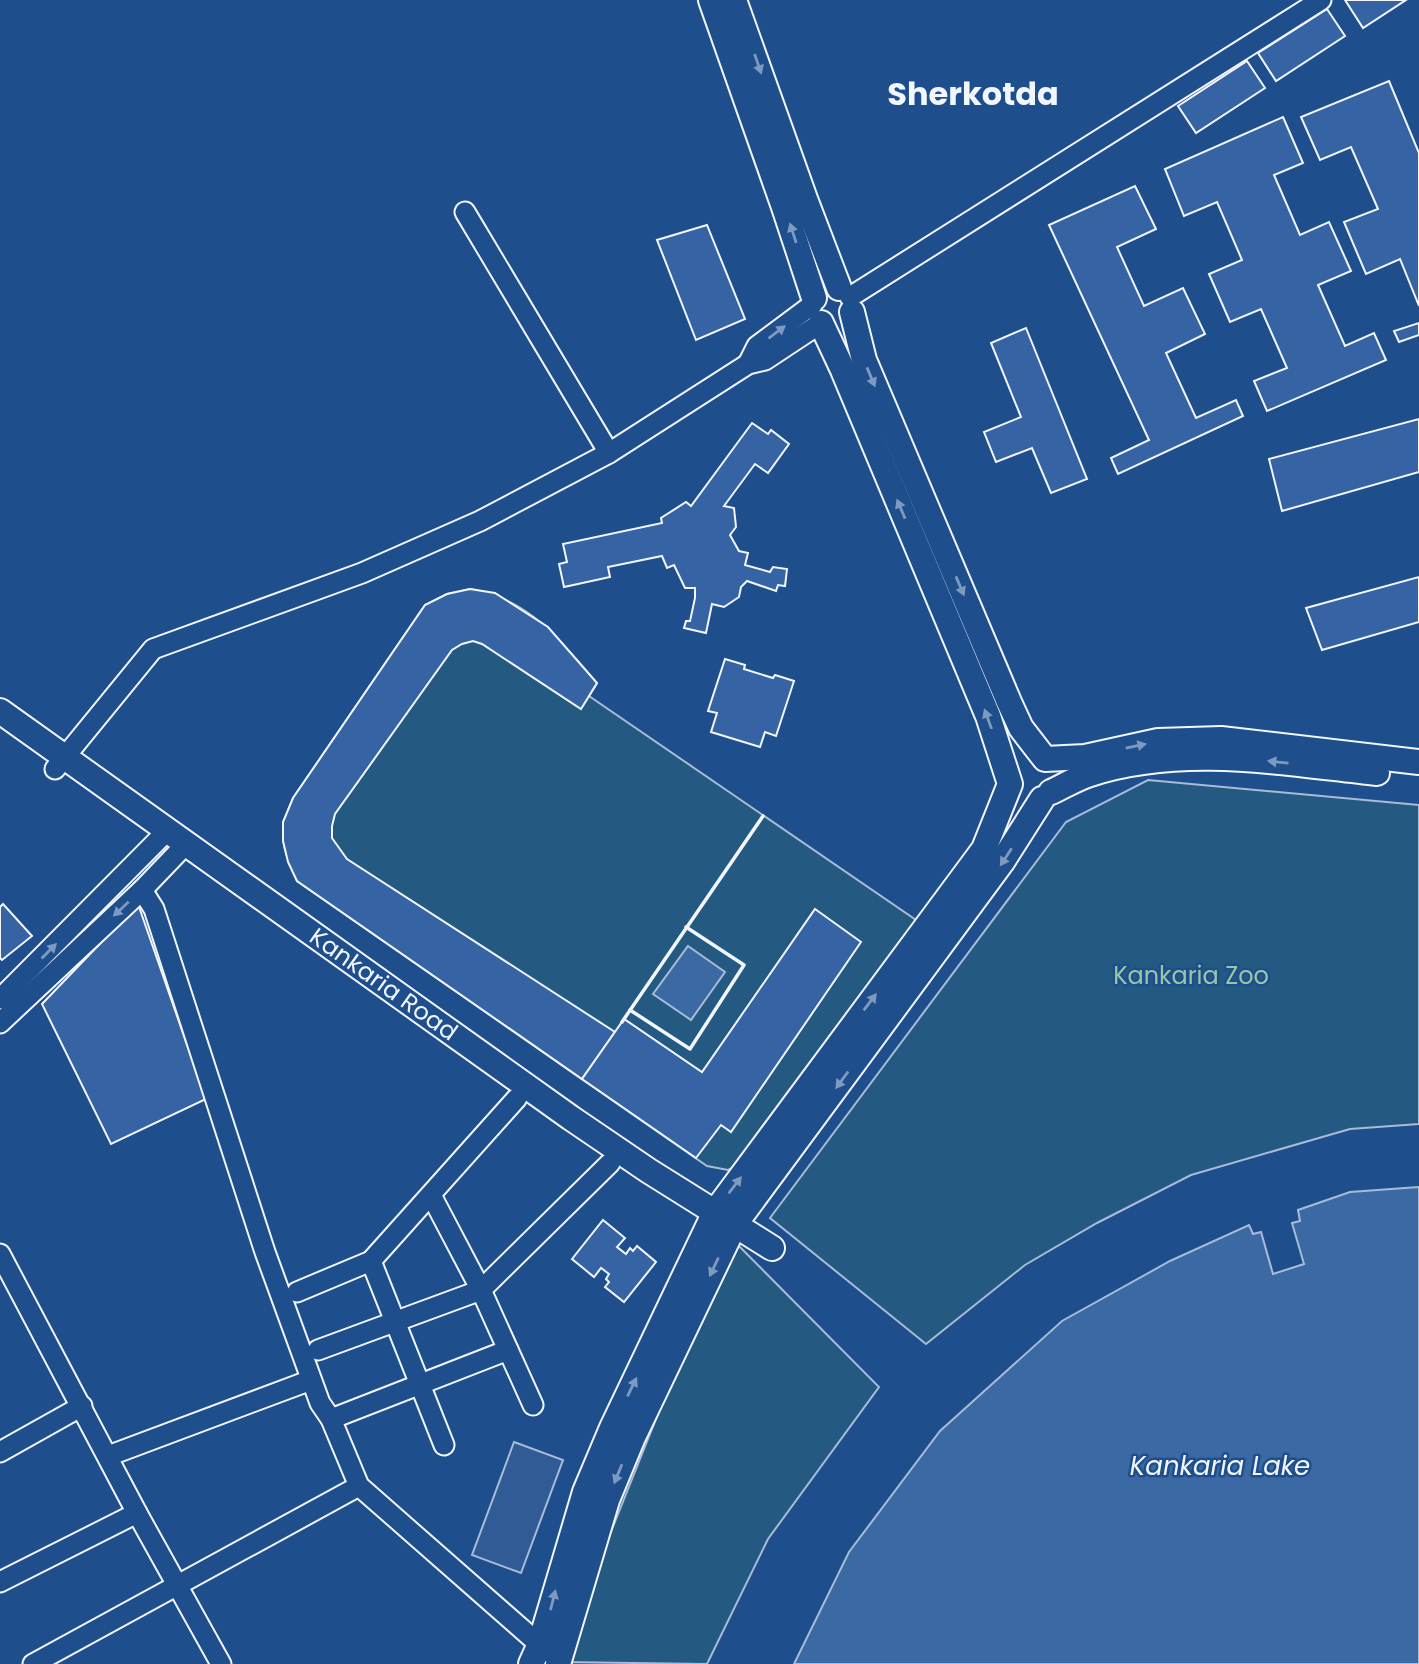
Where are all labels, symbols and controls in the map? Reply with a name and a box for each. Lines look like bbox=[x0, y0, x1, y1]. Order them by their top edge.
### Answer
one-way arrow bbox=[753, 54, 764, 75]
district label: Sherkotda bbox=[887, 71, 1059, 116]
one-way arrow bbox=[787, 223, 797, 244]
one-way arrow bbox=[768, 325, 786, 339]
one-way arrow bbox=[866, 366, 877, 387]
one-way arrow bbox=[896, 498, 907, 519]
one-way arrow bbox=[955, 576, 966, 597]
one-way arrow bbox=[982, 709, 993, 730]
one-way arrow bbox=[1125, 740, 1147, 751]
one-way arrow bbox=[1267, 757, 1289, 768]
one-way arrow bbox=[999, 847, 1012, 867]
one-way arrow bbox=[112, 901, 130, 917]
street label: Kankaria Road bbox=[303, 920, 464, 1048]
one-way arrow bbox=[40, 944, 57, 960]
park label: Kankaria Zoo bbox=[1113, 959, 1269, 992]
one-way arrow bbox=[863, 993, 877, 1011]
one-way arrow bbox=[835, 1071, 849, 1089]
one-way arrow bbox=[728, 1176, 742, 1194]
one-way arrow bbox=[709, 1257, 720, 1278]
one-way arrow bbox=[626, 1377, 637, 1397]
water label: Kankaria Lake bbox=[1130, 1448, 1310, 1484]
one-way arrow bbox=[613, 1463, 624, 1484]
one-way arrow bbox=[548, 1589, 559, 1611]

